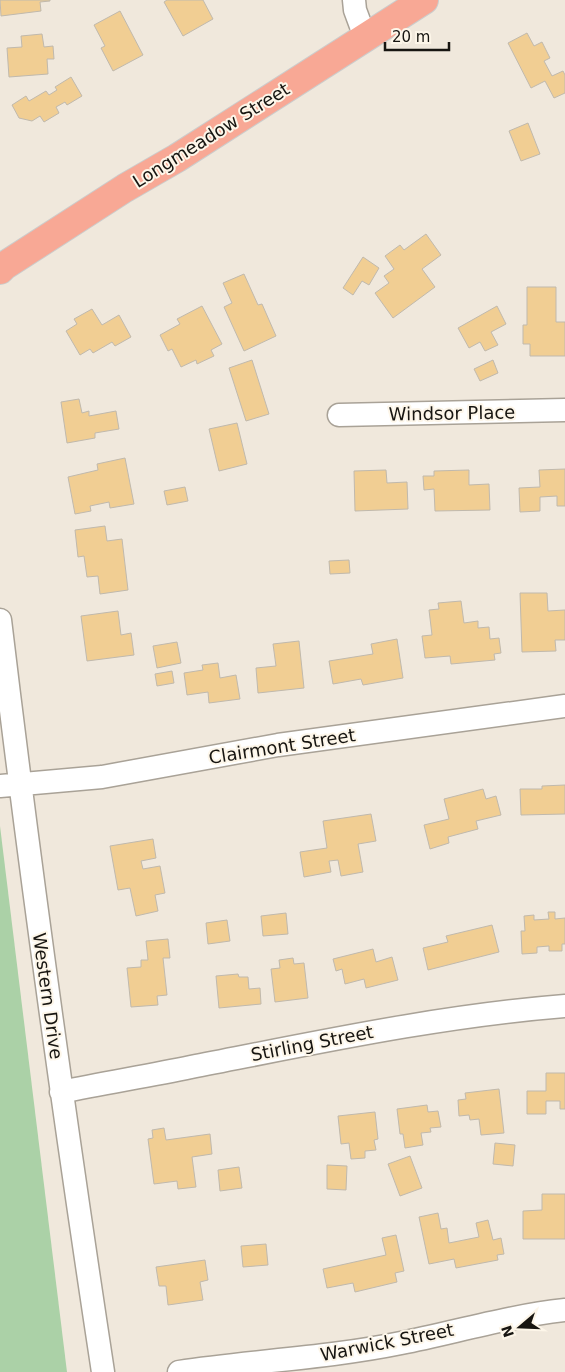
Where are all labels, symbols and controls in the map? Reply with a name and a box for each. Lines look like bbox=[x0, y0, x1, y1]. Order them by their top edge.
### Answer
scale bar bbox=[385, 20, 449, 52]
text: 20 m bbox=[392, 28, 430, 46]
street label: Longmeadow Street bbox=[129, 78, 293, 192]
street label: Windsor Place bbox=[389, 401, 515, 425]
street label: Clairmont Street bbox=[207, 724, 357, 768]
street label: Western Drive bbox=[29, 931, 67, 1061]
street label: Stirling Street bbox=[249, 1021, 375, 1065]
north arrow bbox=[495, 1302, 545, 1352]
street label: Warwick Street bbox=[318, 1319, 456, 1365]
text: N bbox=[498, 1323, 517, 1339]

